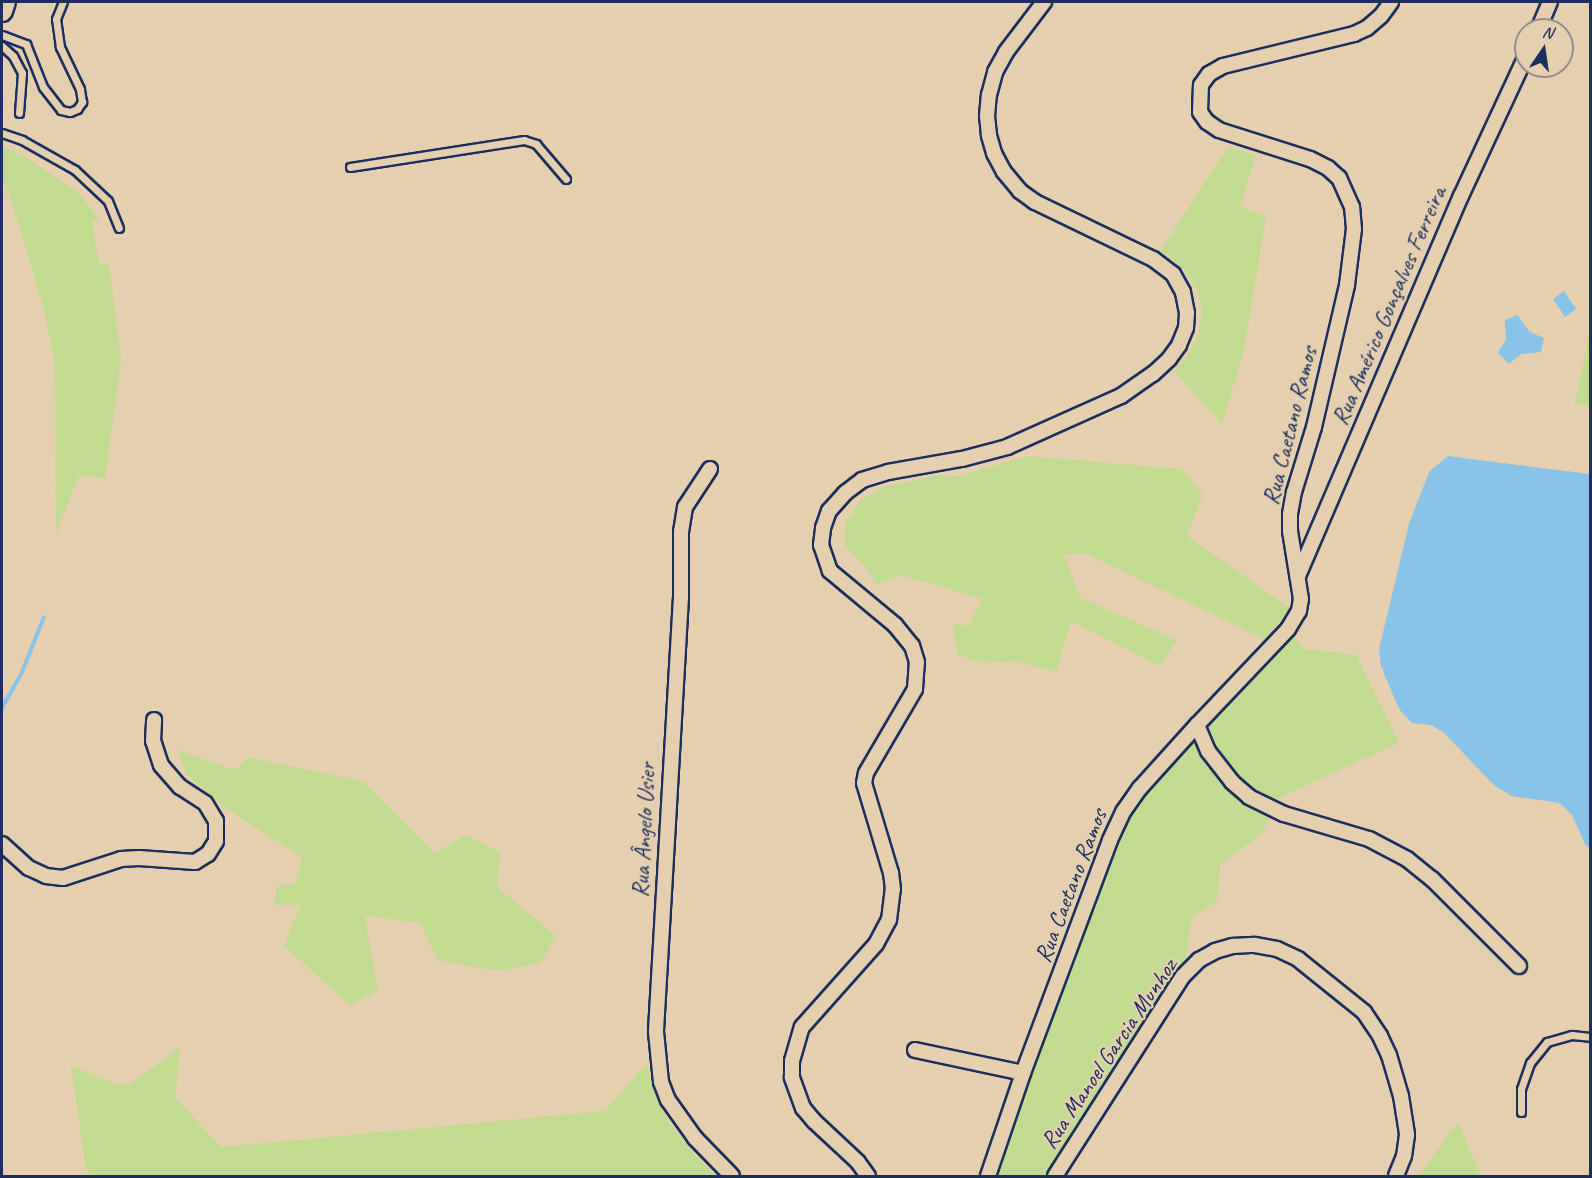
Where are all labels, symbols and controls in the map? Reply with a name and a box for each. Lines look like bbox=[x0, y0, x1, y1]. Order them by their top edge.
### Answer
north arrow bbox=[1514, 18, 1574, 78]
text: N bbox=[1541, 22, 1555, 43]
street label: Rua Américo Gonçalves Ferreira bbox=[1326, 182, 1452, 430]
street label: Rua Caetano Ramos bbox=[1256, 344, 1324, 508]
street label: Rua Ângelo Usier bbox=[626, 762, 662, 898]
street label: Rua Caetano Ramos bbox=[1028, 805, 1114, 967]
street label: Rua Manoel Garcia Munhoz bbox=[1034, 953, 1184, 1155]

